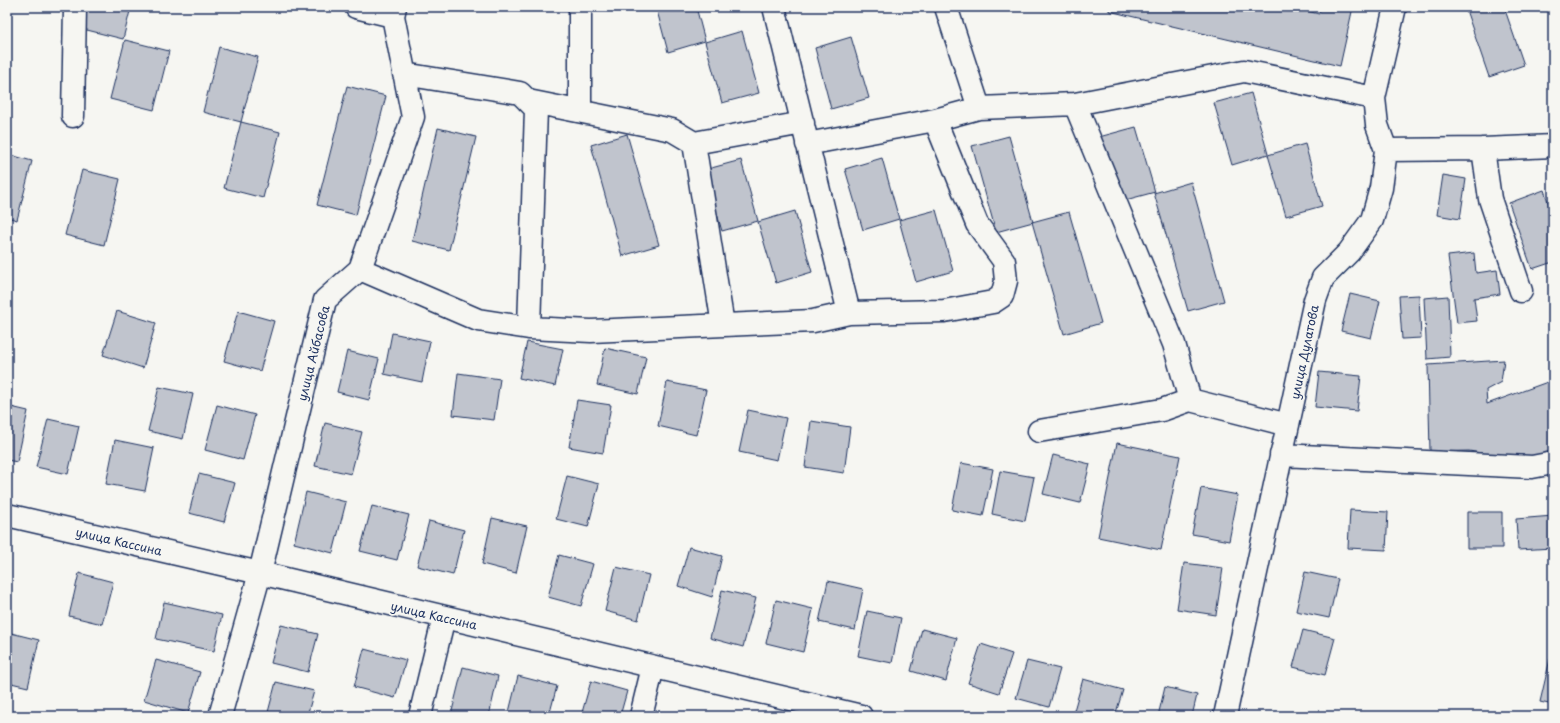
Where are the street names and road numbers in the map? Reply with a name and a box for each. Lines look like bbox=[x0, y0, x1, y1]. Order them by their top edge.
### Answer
street label: улица Айбасова bbox=[292, 303, 334, 403]
street label: улица Дулатова bbox=[1285, 303, 1323, 401]
street label: улица Кассина bbox=[74, 522, 164, 560]
street label: улица Кассина bbox=[389, 596, 479, 634]

